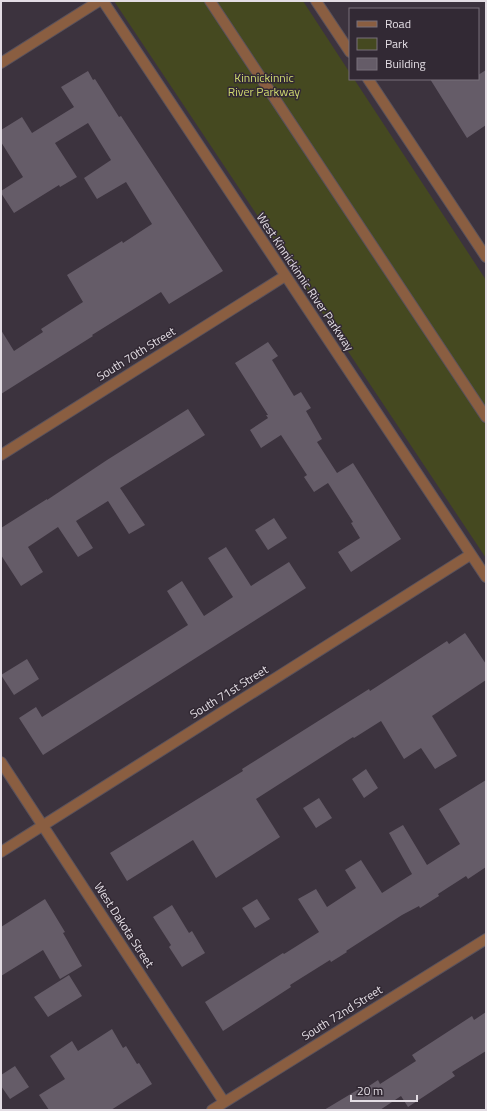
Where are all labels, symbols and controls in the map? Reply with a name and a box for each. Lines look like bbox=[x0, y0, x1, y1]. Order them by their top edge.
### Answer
legend bbox=[349, 8, 479, 80]
text: Road bbox=[385, 14, 411, 33]
text: Park bbox=[385, 34, 408, 53]
text: Building bbox=[385, 54, 426, 73]
park label: Kinnickinnic River Parkway bbox=[228, 68, 300, 101]
street label: West Kinnickinnic River Parkway bbox=[252, 209, 359, 355]
street label: South 70th Street bbox=[92, 321, 180, 386]
street label: South 71st Street bbox=[186, 659, 272, 723]
street label: West Dakota Street bbox=[90, 878, 160, 972]
street label: South 72nd Street bbox=[298, 980, 387, 1045]
scale bar bbox=[351, 1077, 417, 1103]
text: 20 m bbox=[357, 1081, 383, 1100]

